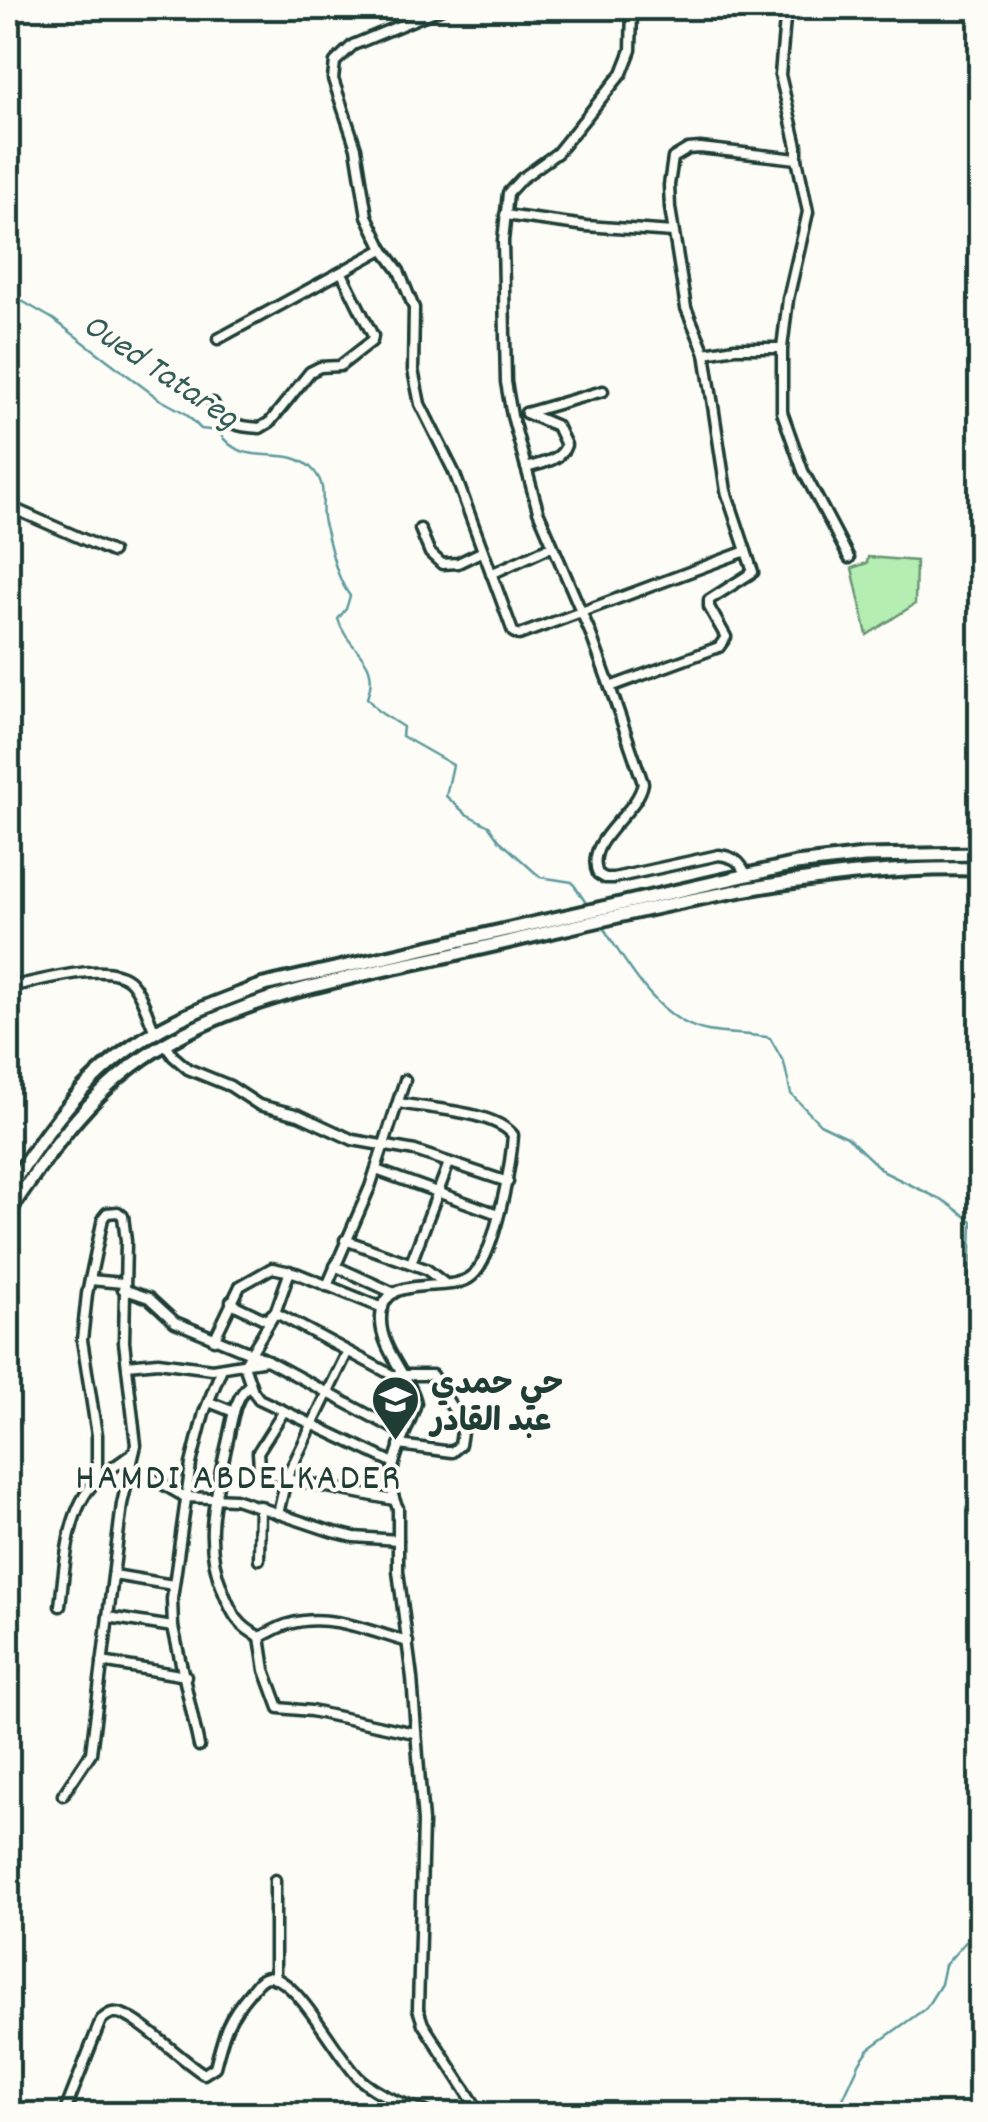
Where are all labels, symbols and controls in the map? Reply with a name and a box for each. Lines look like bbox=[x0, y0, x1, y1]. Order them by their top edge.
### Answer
water label: Oued Tatareg bbox=[71, 303, 249, 445]
place label: حي حمدي عبد القادر bbox=[428, 1364, 563, 1447]
school or university icon: حي حمدي عبد القادر bbox=[370, 1374, 422, 1442]
district label: HAMDI ABDELKADER bbox=[75, 1453, 403, 1508]

